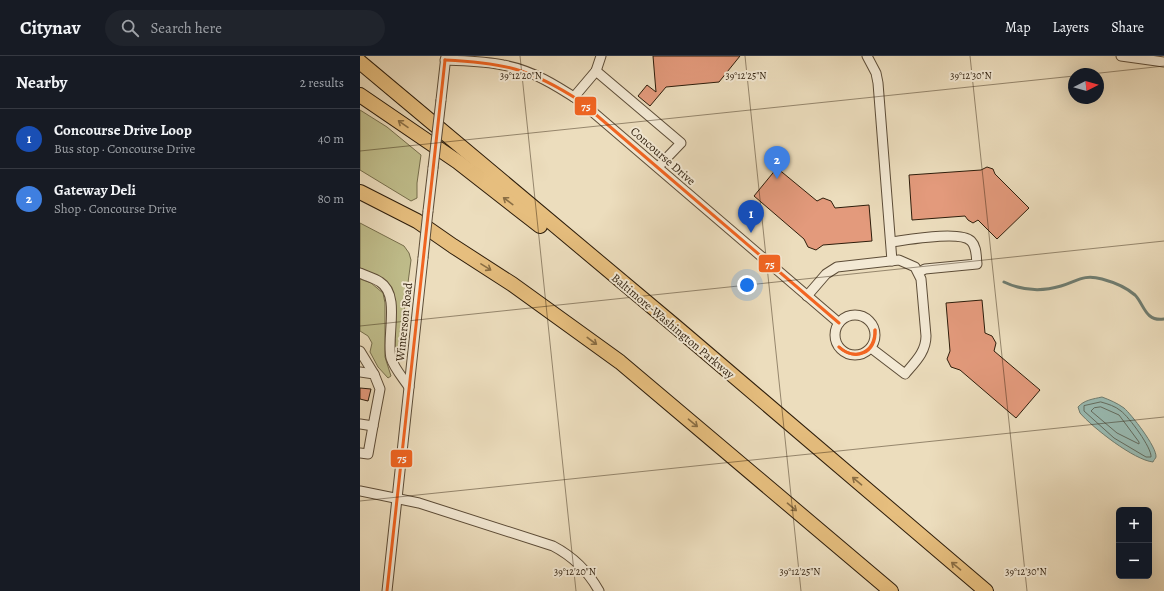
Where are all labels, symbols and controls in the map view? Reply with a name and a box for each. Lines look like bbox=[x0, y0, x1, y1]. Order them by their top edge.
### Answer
search box bbox=[105, 10, 385, 46]
text: Citynav bbox=[20, 15, 81, 41]
icon: search bbox=[119, 17, 141, 39]
text: Search here bbox=[151, 18, 222, 38]
text: Map bbox=[1005, 18, 1031, 37]
text: Layers bbox=[1053, 18, 1089, 37]
text: Share bbox=[1111, 18, 1144, 37]
north arrow bbox=[1068, 68, 1104, 104]
text: 39°12'20"N bbox=[500, 69, 542, 82]
text: 39°12'25"N bbox=[726, 69, 766, 82]
text: 39°12'30"N bbox=[950, 69, 992, 82]
text: Nearby bbox=[16, 71, 67, 94]
text: 2 results bbox=[300, 74, 344, 91]
line badge: 75 bbox=[574, 96, 597, 116]
text: 75 bbox=[581, 99, 591, 114]
text: Concourse Drive Loop bbox=[54, 120, 192, 140]
one-way arrow bbox=[398, 120, 409, 128]
street label: Concourse Drive bbox=[627, 123, 699, 189]
text: 1 bbox=[27, 130, 31, 147]
text: 40 m bbox=[318, 130, 344, 147]
text: Bus stop · Concourse Drive bbox=[54, 140, 195, 157]
pin: 2 bbox=[764, 146, 790, 179]
text: Gateway Deli bbox=[54, 180, 136, 200]
text: 2 bbox=[26, 190, 32, 207]
text: 80 m bbox=[317, 190, 344, 207]
one-way arrow bbox=[503, 197, 514, 205]
text: Shop · Concourse Drive bbox=[54, 200, 177, 217]
pin: 1 bbox=[738, 200, 764, 233]
line badge: 75 bbox=[758, 254, 781, 273]
text: 75 bbox=[765, 257, 775, 272]
one-way arrow bbox=[480, 263, 491, 271]
street label: Baltimore-Washington Parkway bbox=[608, 270, 738, 383]
your location bbox=[737, 275, 757, 295]
street label: Winterson Road bbox=[392, 281, 416, 363]
one-way arrow bbox=[587, 337, 598, 346]
one-way arrow bbox=[688, 419, 699, 428]
line badge: 75 bbox=[390, 449, 413, 468]
text: 75 bbox=[397, 451, 407, 466]
one-way arrow bbox=[852, 477, 862, 486]
one-way arrow bbox=[787, 503, 798, 512]
map controls bbox=[1116, 507, 1152, 579]
button: + bbox=[1116, 507, 1152, 543]
button: − bbox=[1116, 543, 1152, 579]
one-way arrow bbox=[951, 561, 961, 570]
text: 39°12'20"N bbox=[554, 565, 596, 578]
text: 39°12'25"N bbox=[780, 565, 820, 578]
text: 39°12'30"N bbox=[1005, 565, 1047, 578]

